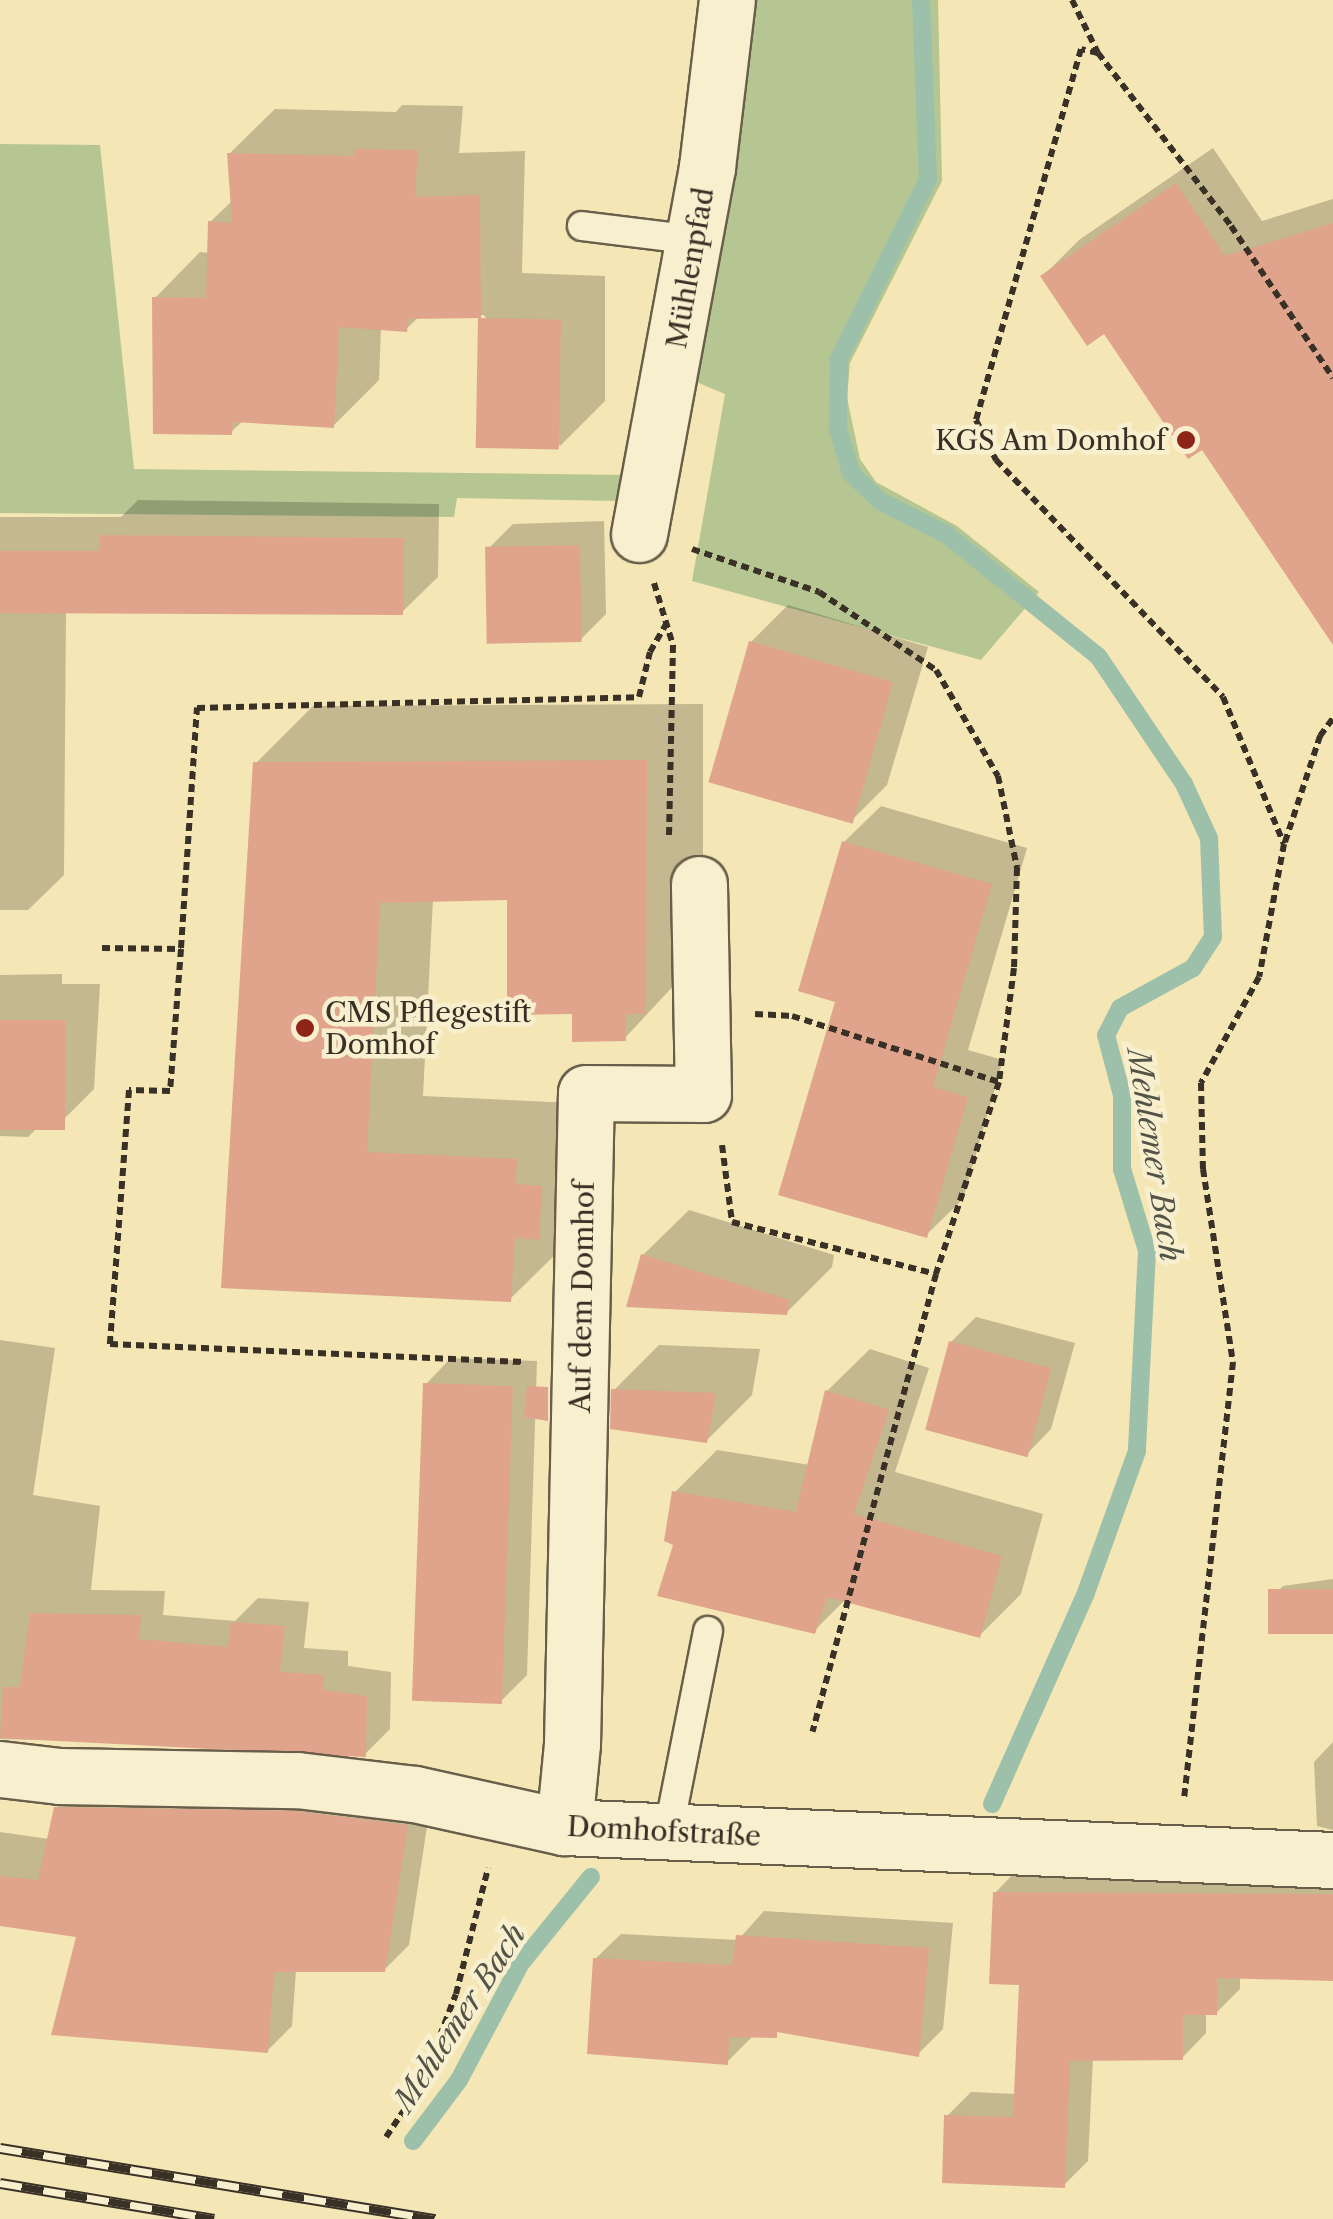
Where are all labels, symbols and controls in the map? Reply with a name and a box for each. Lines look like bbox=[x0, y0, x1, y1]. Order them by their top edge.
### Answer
street label: Mühlenpfad bbox=[659, 185, 721, 351]
place label: KGS Am Domhof bbox=[934, 423, 1166, 457]
marker: KGS Am Domhof bbox=[1175, 429, 1197, 451]
place label: CMS Pflegestift Domhof bbox=[325, 995, 531, 1061]
marker: CMS Pflegestift Domhof bbox=[294, 1017, 316, 1039]
water label: Mehlemer Bach bbox=[1119, 1046, 1189, 1264]
street label: Auf dem Domhof bbox=[563, 1181, 601, 1413]
street label: Domhofstraße bbox=[566, 1809, 762, 1853]
water label: Mehlemer Bach bbox=[386, 1918, 534, 2118]

